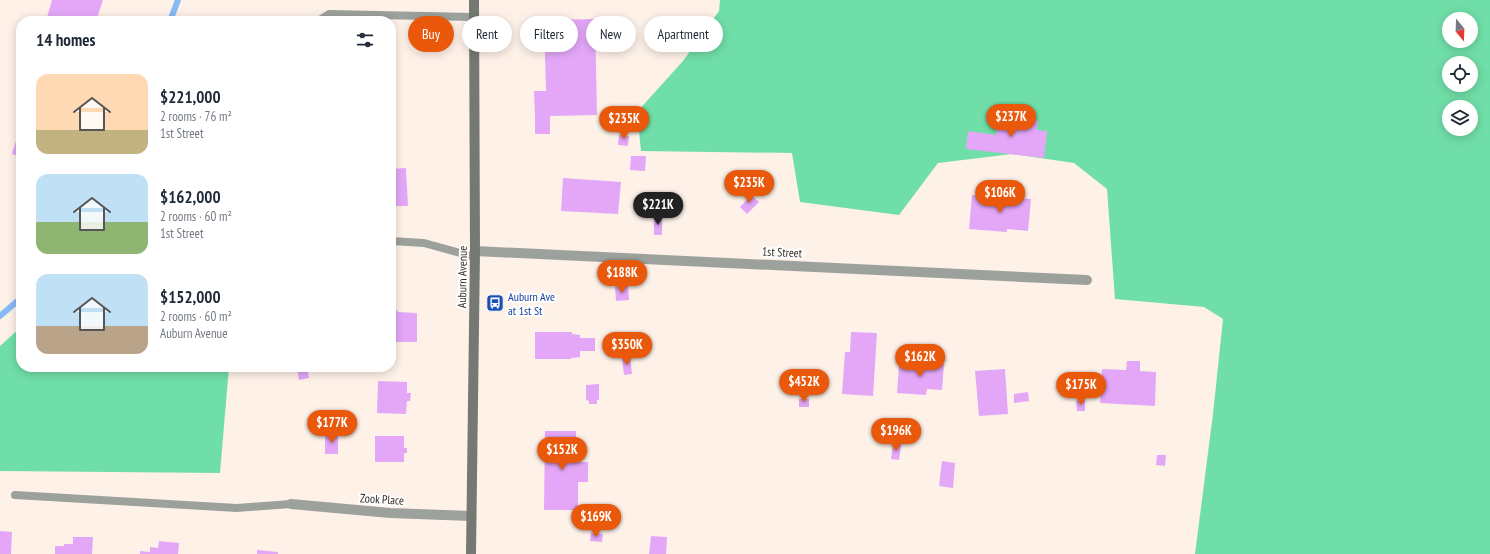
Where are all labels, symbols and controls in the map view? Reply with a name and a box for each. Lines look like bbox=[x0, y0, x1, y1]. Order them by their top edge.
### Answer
north arrow bbox=[1442, 12, 1478, 48]
map controls bbox=[1442, 12, 1478, 136]
chip: Buy bbox=[408, 16, 454, 52]
chip: Rent bbox=[462, 16, 512, 52]
chip: Filters bbox=[520, 16, 578, 52]
chip: New bbox=[586, 16, 636, 52]
chip: Apartment bbox=[644, 16, 723, 52]
text: 14 homes bbox=[36, 29, 95, 51]
icon: filters bbox=[354, 29, 376, 51]
button: locate bbox=[1442, 56, 1478, 92]
text: $221,000 bbox=[160, 86, 221, 108]
icon: home bbox=[68, 90, 116, 138]
button: layers bbox=[1442, 100, 1478, 136]
pin: $237K bbox=[983, 104, 1039, 138]
pin: $235K bbox=[596, 106, 652, 140]
text: 2 rooms · 76 m² bbox=[160, 108, 232, 125]
text: $237K bbox=[995, 108, 1027, 125]
text: $235K bbox=[608, 110, 640, 127]
text: 1st Street bbox=[160, 125, 204, 142]
pin: $235K bbox=[721, 170, 777, 204]
text: $235K bbox=[733, 174, 765, 191]
pin: $106K bbox=[972, 180, 1028, 214]
text: $106K bbox=[984, 184, 1016, 201]
text: $162,000 bbox=[160, 186, 221, 208]
icon: home bbox=[68, 190, 116, 238]
pin: $221K bbox=[630, 192, 686, 226]
text: $221K bbox=[642, 196, 674, 213]
text: 2 rooms · 60 m² bbox=[160, 208, 232, 225]
text: 1st Street bbox=[160, 225, 204, 242]
street label: 1st Street bbox=[762, 243, 803, 261]
street label: Auburn Avenue bbox=[454, 246, 470, 308]
pin: $188K bbox=[594, 260, 650, 294]
text: $188K bbox=[606, 264, 638, 281]
text: $152,000 bbox=[160, 286, 221, 308]
place label: Auburn Ave at 1st St bbox=[508, 289, 555, 318]
icon: home bbox=[68, 290, 116, 338]
bus stop icon: Auburn Ave at 1st St bbox=[485, 293, 505, 313]
text: 2 rooms · 60 m² bbox=[160, 308, 232, 325]
text: Auburn Avenue bbox=[160, 325, 228, 342]
pin: $350K bbox=[599, 332, 655, 366]
text: $350K bbox=[611, 336, 643, 353]
pin: $162K bbox=[892, 344, 948, 378]
text: $162K bbox=[904, 348, 936, 365]
pin: $452K bbox=[776, 369, 832, 403]
pin: $175K bbox=[1053, 372, 1109, 406]
text: $452K bbox=[788, 373, 820, 390]
text: $175K bbox=[1065, 376, 1097, 393]
pin: $177K bbox=[304, 410, 360, 444]
text: $177K bbox=[316, 414, 348, 431]
pin: $196K bbox=[868, 418, 924, 452]
text: $196K bbox=[880, 422, 912, 439]
pin: $152K bbox=[534, 437, 590, 471]
text: $152K bbox=[546, 441, 578, 458]
street label: Zook Place bbox=[360, 490, 404, 508]
pin: $169K bbox=[568, 504, 624, 538]
text: $169K bbox=[580, 508, 612, 525]

